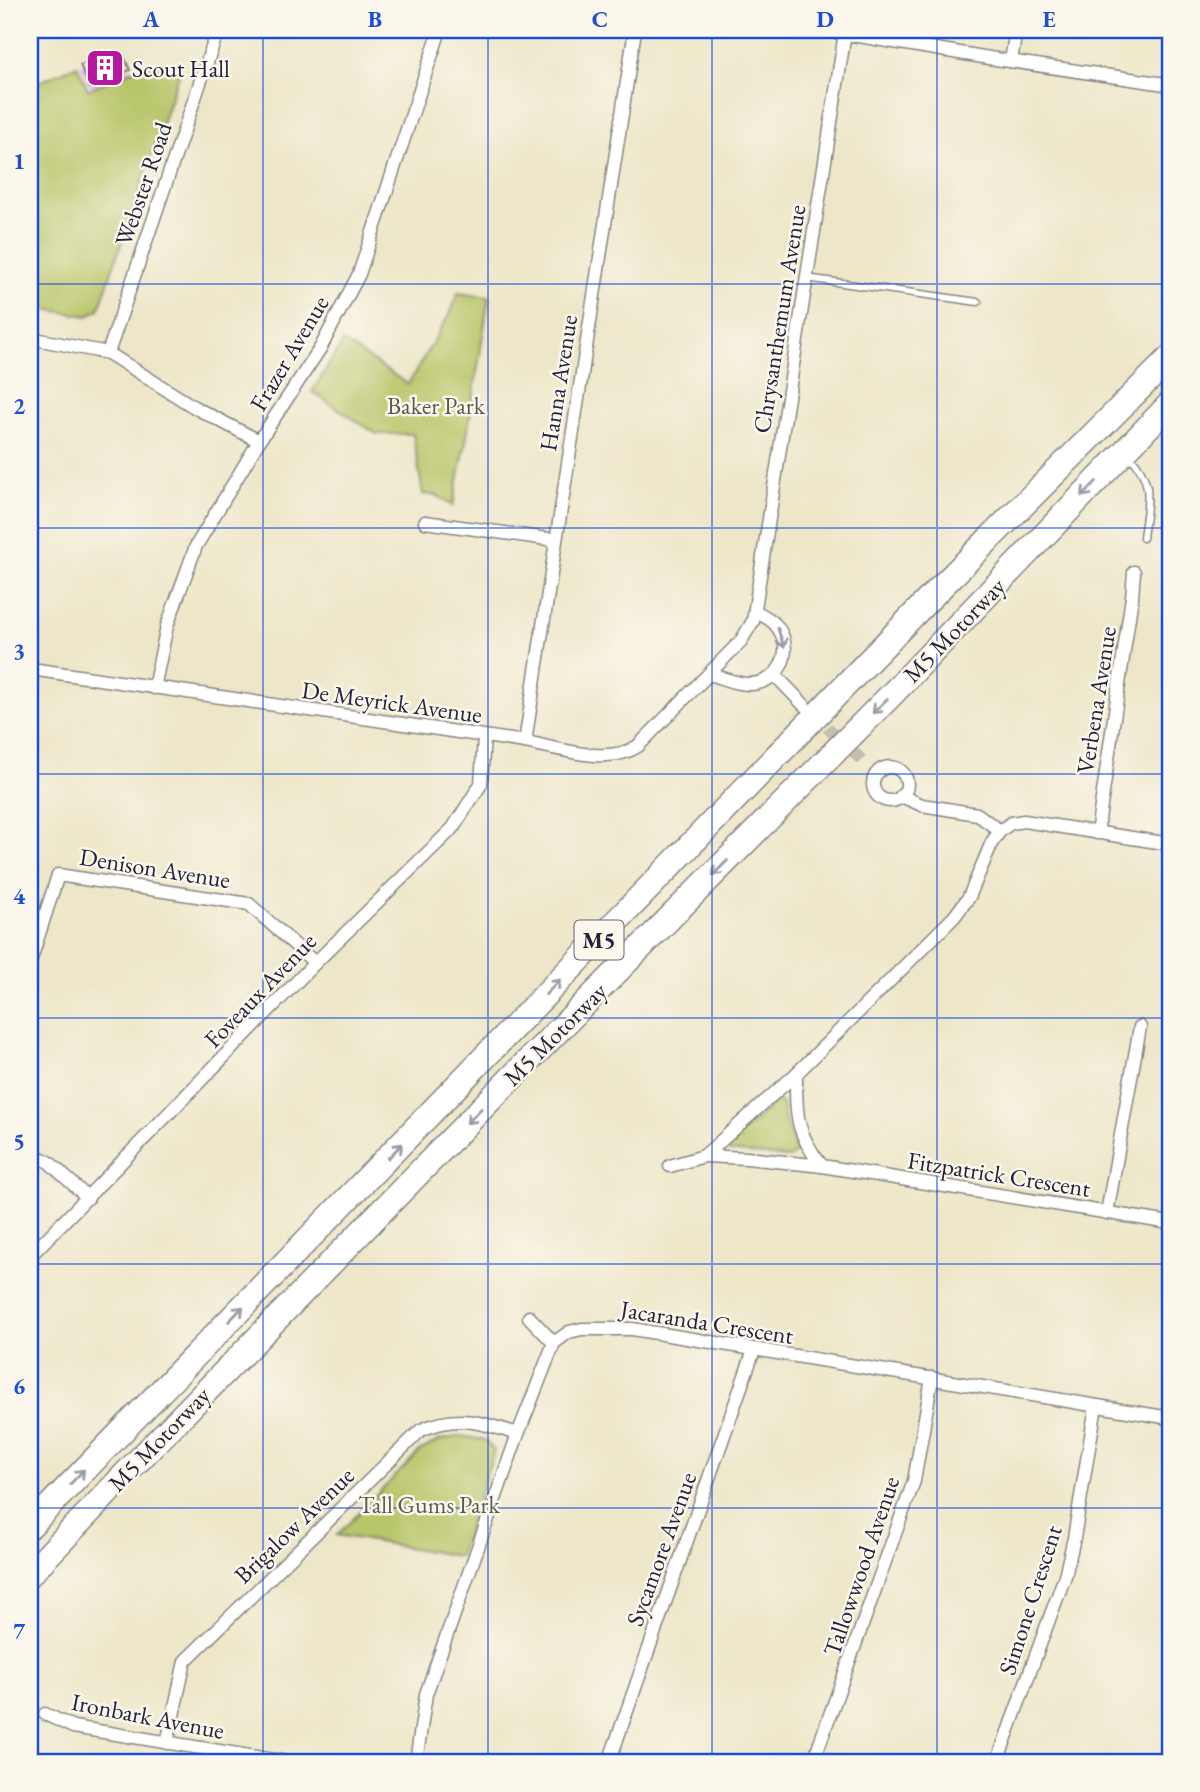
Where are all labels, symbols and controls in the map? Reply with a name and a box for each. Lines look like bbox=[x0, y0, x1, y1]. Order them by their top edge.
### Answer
text: A bbox=[142, 4, 160, 34]
text: B bbox=[368, 4, 382, 34]
text: C bbox=[592, 4, 608, 34]
text: D bbox=[816, 4, 834, 34]
text: E bbox=[1042, 4, 1056, 34]
building icon: Scout Hall bbox=[84, 47, 126, 89]
place label: Scout Hall bbox=[132, 53, 230, 84]
street label: Webster Road bbox=[107, 117, 179, 250]
text: 1 bbox=[13, 146, 25, 176]
street label: Chrysanthemum Avenue bbox=[746, 203, 812, 435]
street label: Frazer Avenue bbox=[242, 290, 336, 416]
street label: Hanna Avenue bbox=[532, 313, 584, 453]
park label: Baker Park bbox=[387, 390, 486, 421]
text: 2 bbox=[13, 391, 25, 421]
one-way arrow bbox=[1080, 480, 1097, 497]
street label: M5 Motorway bbox=[896, 571, 1012, 689]
street label: Verbena Avenue bbox=[1069, 624, 1123, 776]
one-way arrow bbox=[776, 627, 788, 648]
text: 3 bbox=[13, 636, 25, 666]
street label: De Meyrick Avenue bbox=[300, 674, 484, 730]
one-way arrow bbox=[872, 697, 889, 714]
street label: Denison Avenue bbox=[78, 841, 232, 895]
one-way arrow bbox=[712, 859, 729, 876]
text: 4 bbox=[13, 881, 26, 911]
road number: M5 bbox=[574, 920, 624, 959]
street label: Foveaux Avenue bbox=[197, 926, 323, 1054]
street label: M5 Motorway bbox=[497, 975, 614, 1092]
one-way arrow bbox=[545, 979, 562, 996]
one-way arrow bbox=[465, 1107, 482, 1124]
text: 5 bbox=[13, 1126, 25, 1156]
one-way arrow bbox=[387, 1143, 404, 1160]
street label: Fitzpatrick Crescent bbox=[905, 1144, 1093, 1204]
street label: Jacaranda Crescent bbox=[616, 1293, 796, 1351]
one-way arrow bbox=[228, 1306, 245, 1323]
text: 6 bbox=[13, 1371, 25, 1401]
street label: M5 Motorway bbox=[101, 1380, 217, 1498]
street label: Brigalow Avenue bbox=[227, 1460, 361, 1590]
one-way arrow bbox=[69, 1468, 86, 1485]
street label: Sycamore Avenue bbox=[619, 1468, 703, 1630]
street label: Tallowwood Avenue bbox=[816, 1472, 906, 1660]
park label: Tall Gums Park bbox=[358, 1489, 501, 1520]
street label: Simone Crescent bbox=[991, 1521, 1069, 1679]
text: 7 bbox=[13, 1616, 26, 1646]
street label: Ironbark Avenue bbox=[69, 1686, 227, 1746]

